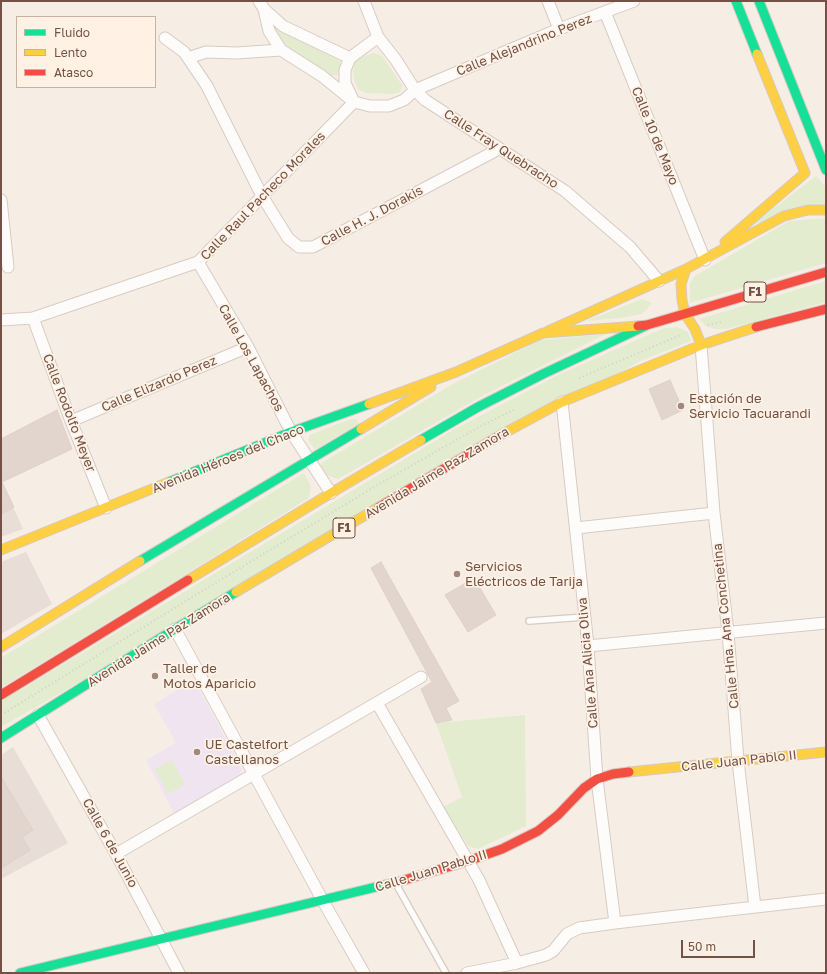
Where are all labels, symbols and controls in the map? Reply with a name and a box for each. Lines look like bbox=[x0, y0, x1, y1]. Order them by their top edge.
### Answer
street label: Calle Alejandrino Perez bbox=[454, 11, 594, 79]
legend bbox=[16, 16, 156, 88]
text: Fluido bbox=[54, 25, 90, 40]
text: Lento bbox=[54, 45, 87, 60]
text: Atasco bbox=[54, 65, 93, 80]
street label: Calle 10 de Mayo bbox=[628, 85, 682, 187]
street label: Calle Fray Quebracho bbox=[441, 106, 561, 192]
street label: Calle Raul Pacheco Morales bbox=[197, 128, 329, 264]
street label: Calle H. J. Dorakis bbox=[318, 183, 426, 249]
road number: F1 bbox=[744, 282, 766, 302]
street label: Calle Los Lapachos bbox=[215, 302, 287, 414]
street label: Calle Rodolfo Meyer bbox=[39, 352, 99, 474]
street label: Calle Elizardo Perez bbox=[99, 353, 219, 415]
place label: Estación de Servicio Tacuarandi bbox=[689, 391, 811, 422]
marker: Estación de Servicio Tacuarandi bbox=[676, 401, 686, 411]
street label: Avenida Héroes del Chaco bbox=[150, 421, 306, 497]
street label: Avenida Jaime Paz Zamora bbox=[362, 424, 512, 522]
road number: F1 bbox=[333, 518, 355, 538]
street label: Calle Hna. Ana Conchetina bbox=[710, 543, 742, 709]
place label: Servicios Eléctricos de Tarija bbox=[465, 559, 583, 590]
marker: Servicios Eléctricos de Tarija bbox=[452, 569, 462, 579]
street label: Avenida Jaime Paz Zamora bbox=[85, 590, 233, 690]
street label: Calle Ana Alicia Oliva bbox=[575, 597, 601, 729]
place label: Taller de Motos Aparicio bbox=[163, 661, 256, 692]
marker: Taller de Motos Aparicio bbox=[150, 671, 160, 681]
place label: UE Castelfort Castellanos bbox=[205, 737, 288, 768]
marker: UE Castelfort Castellanos bbox=[192, 747, 202, 757]
street label: Calle Juan Pablo II bbox=[681, 747, 797, 775]
street label: Calle 6 de Junio bbox=[79, 796, 141, 890]
street label: Calle Juan Pablo II bbox=[373, 847, 489, 895]
scale bar bbox=[683, 932, 757, 958]
text: 50 m bbox=[688, 939, 716, 954]

